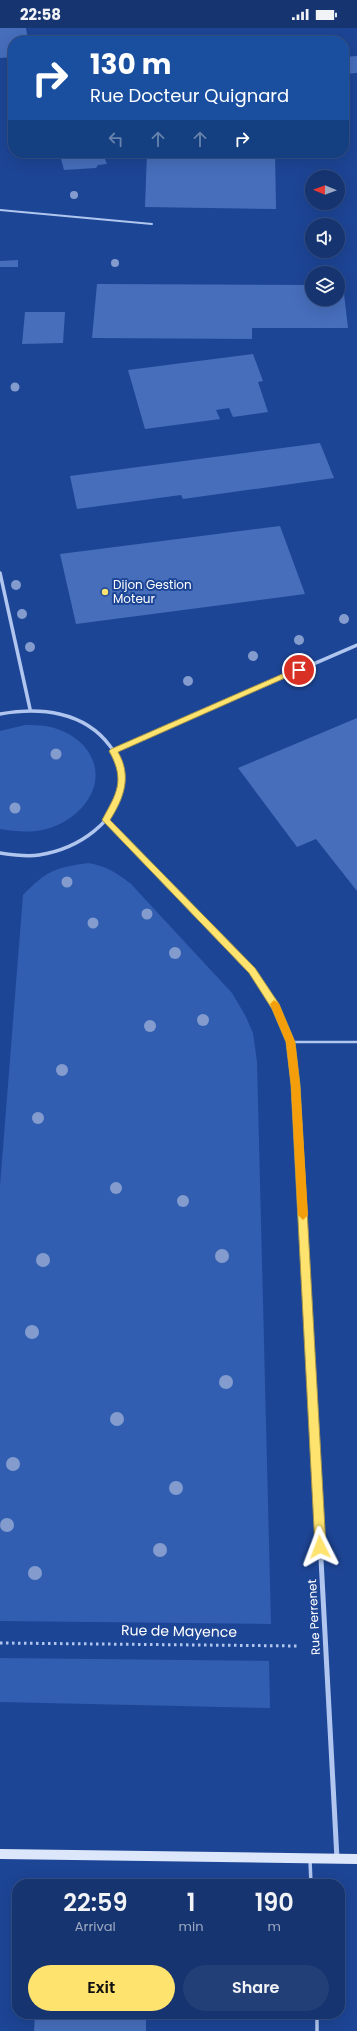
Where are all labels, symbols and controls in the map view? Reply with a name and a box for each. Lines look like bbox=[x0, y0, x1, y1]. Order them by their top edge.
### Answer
text: 22:58 bbox=[20, 4, 61, 25]
text: 130 m bbox=[90, 45, 171, 84]
icon: right bbox=[24, 52, 76, 104]
text: Rue Docteur Quignard bbox=[90, 83, 289, 108]
icon: left bbox=[105, 128, 127, 150]
icon: ahead bbox=[147, 128, 169, 150]
icon: ahead bbox=[189, 128, 211, 150]
icon: right bbox=[231, 128, 253, 150]
north arrow bbox=[305, 170, 345, 210]
map controls bbox=[305, 170, 345, 306]
button: sound bbox=[305, 218, 345, 258]
button: layers bbox=[305, 266, 345, 306]
place label: Dijon Gestion Moteur bbox=[113, 576, 192, 607]
marker: Dijon Gestion Moteur bbox=[100, 587, 110, 597]
pin bbox=[282, 653, 316, 687]
icon: arrive bbox=[288, 659, 310, 681]
position arrow bbox=[299, 1526, 341, 1568]
street label: Rue Perrenet bbox=[303, 1579, 324, 1655]
street label: Rue de Mayence bbox=[121, 1620, 237, 1642]
text: 22:59 bbox=[63, 1886, 127, 1919]
text: 1 bbox=[187, 1886, 195, 1919]
text: 190 bbox=[255, 1886, 294, 1919]
text: Arrival bbox=[75, 1917, 116, 1936]
text: min bbox=[179, 1917, 204, 1936]
text: m bbox=[268, 1917, 281, 1936]
button: Exit bbox=[28, 1965, 175, 2011]
button: Share bbox=[183, 1965, 329, 2011]

